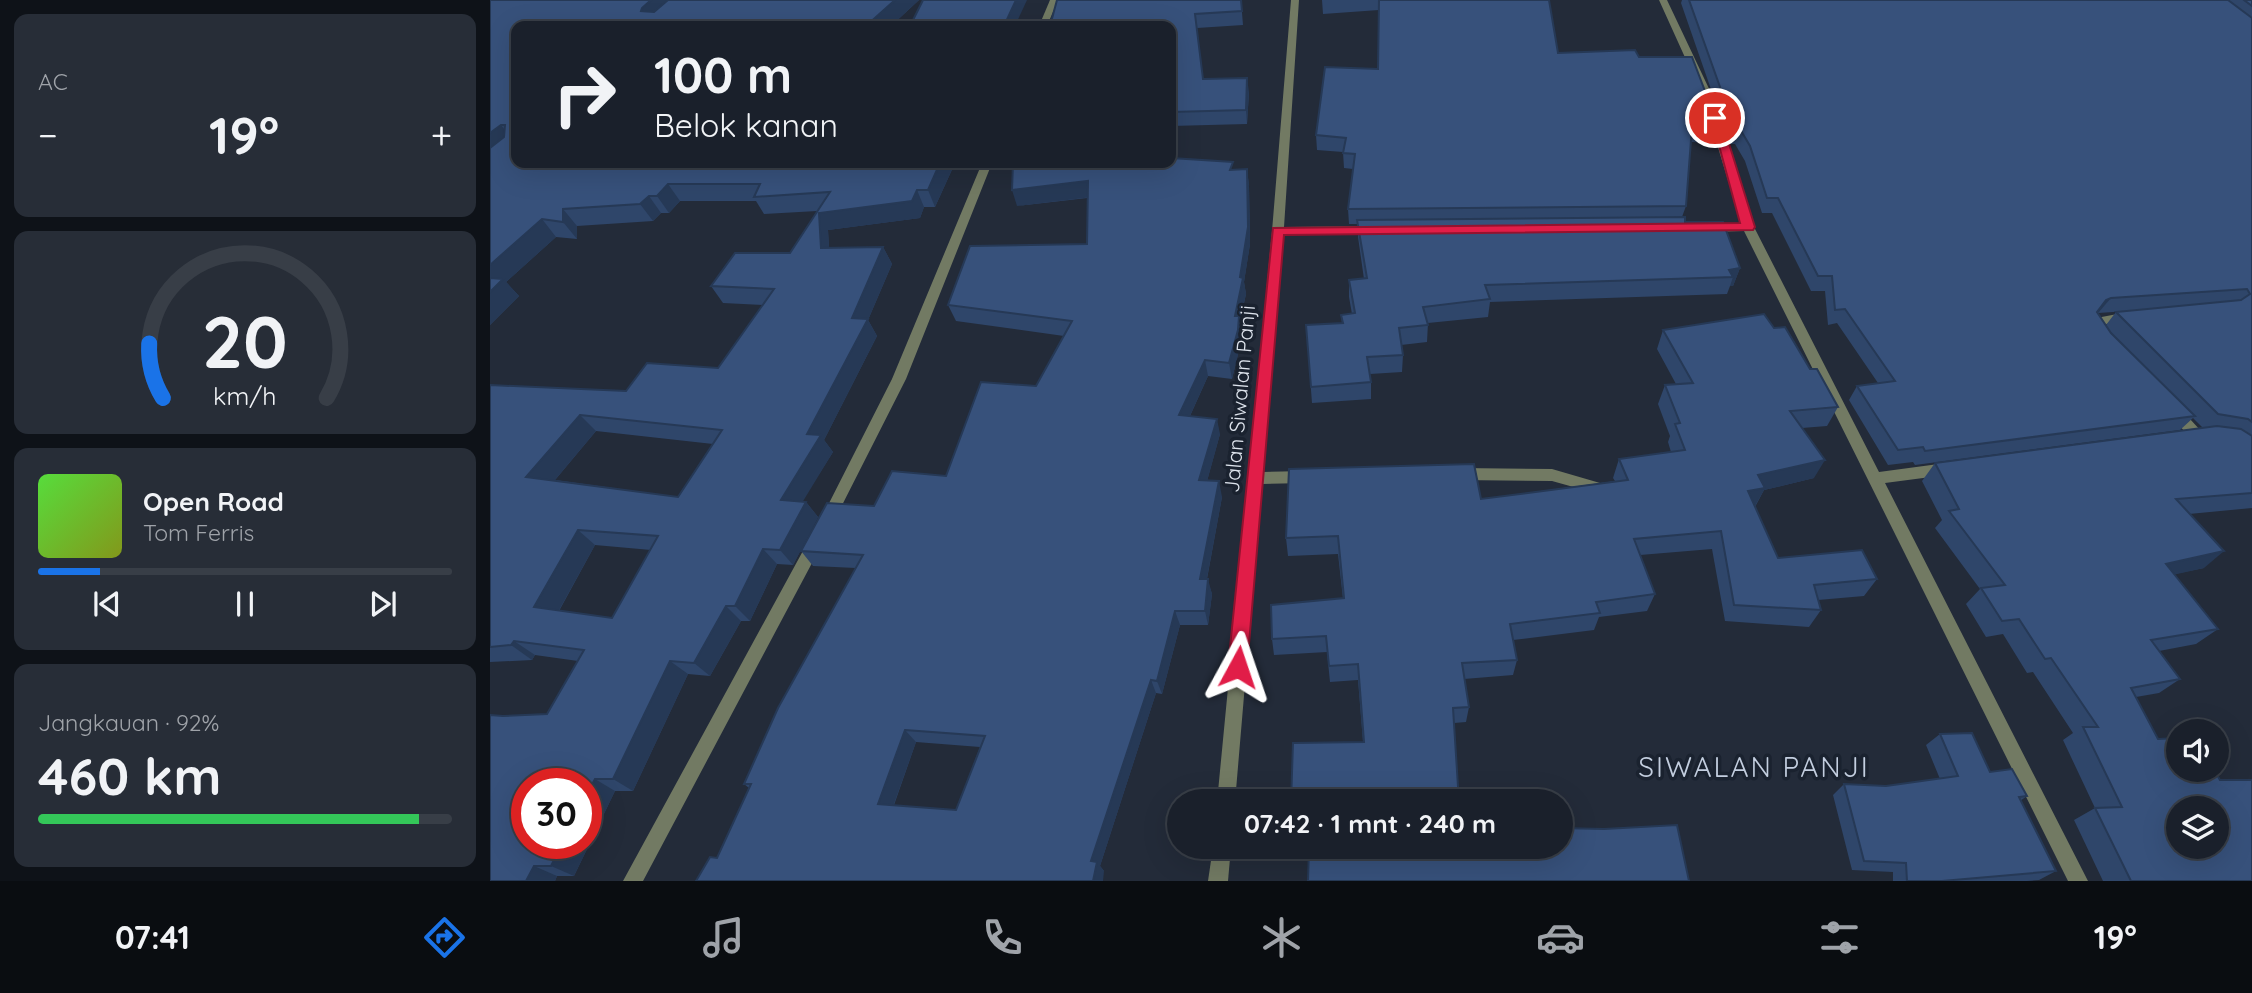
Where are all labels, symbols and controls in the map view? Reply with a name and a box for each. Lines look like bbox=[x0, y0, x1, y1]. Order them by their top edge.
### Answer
text: 100 m bbox=[654, 44, 792, 105]
icon: right bbox=[539, 49, 630, 140]
text: AC bbox=[38, 67, 68, 96]
pin bbox=[1685, 88, 1745, 148]
icon: arrive bbox=[1696, 99, 1734, 137]
text: 19° bbox=[209, 102, 279, 167]
text: Belok kanan bbox=[654, 105, 838, 145]
text: − bbox=[38, 111, 58, 159]
text: + bbox=[431, 111, 452, 159]
text: 20 bbox=[202, 296, 288, 387]
street label: Jalan Siwalan Panji bbox=[1218, 304, 1260, 494]
text: km/h bbox=[213, 380, 277, 411]
text: Open Road bbox=[143, 485, 284, 518]
text: Tom Ferris bbox=[143, 518, 254, 547]
icon: previous bbox=[88, 585, 126, 623]
icon: pause bbox=[226, 585, 264, 623]
icon: next bbox=[364, 585, 402, 623]
position arrow bbox=[1201, 630, 1275, 704]
text: Jangkauan · 92% bbox=[38, 708, 219, 737]
map controls bbox=[2166, 719, 2229, 859]
button: sound bbox=[2166, 719, 2229, 782]
text: 460 km bbox=[38, 743, 221, 808]
district label: SIWALAN PANJI bbox=[1638, 749, 1870, 784]
speed limit sign: 30 bbox=[511, 768, 602, 859]
button: layers bbox=[2166, 796, 2229, 859]
text: 07:42 · 1 mnt · 240 m bbox=[1244, 807, 1496, 840]
icon: directions bbox=[420, 913, 469, 962]
icon: music bbox=[699, 913, 748, 962]
icon: phone bbox=[978, 913, 1027, 962]
icon: climate bbox=[1257, 913, 1306, 962]
icon: car bbox=[1536, 913, 1585, 962]
icon: filters bbox=[1815, 913, 1864, 962]
text: 07:41 bbox=[115, 917, 190, 957]
text: 19° bbox=[2094, 917, 2137, 957]

